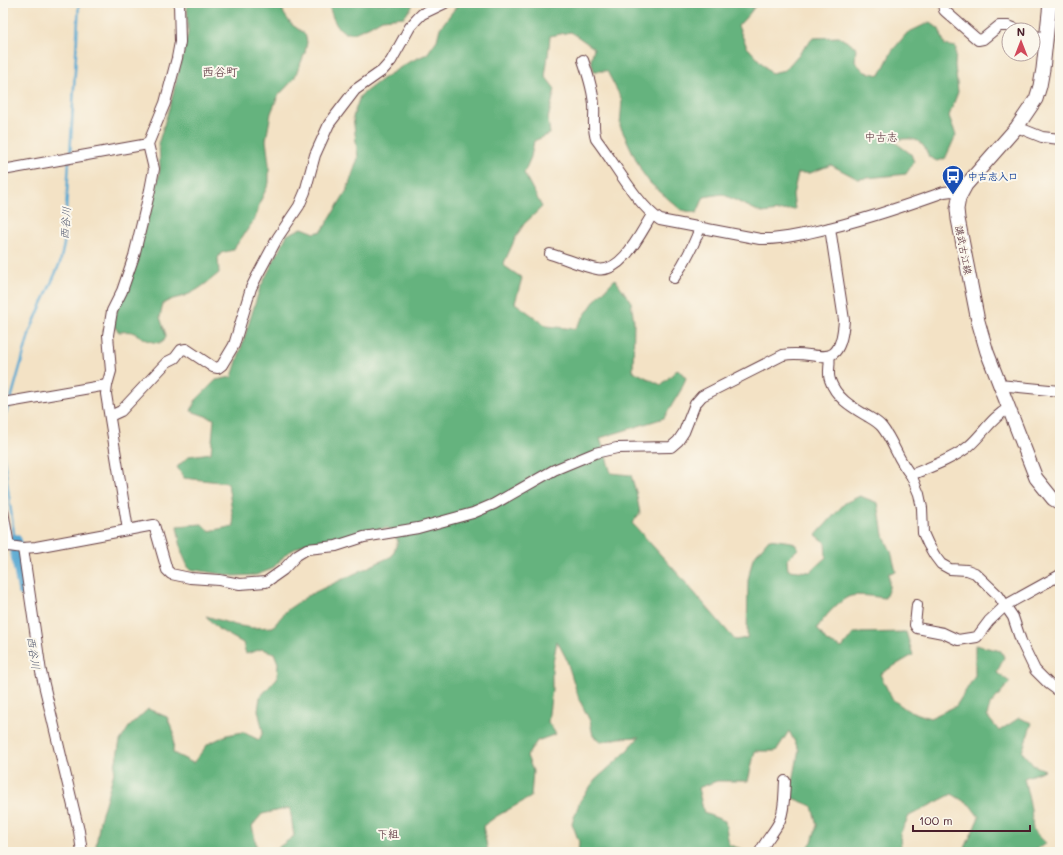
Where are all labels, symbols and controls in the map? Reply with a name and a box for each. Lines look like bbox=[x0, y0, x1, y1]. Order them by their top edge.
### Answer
north arrow bbox=[1001, 22, 1041, 62]
text: N bbox=[1017, 24, 1025, 39]
district label: 西谷町 bbox=[202, 63, 238, 79]
district label: 中古志 bbox=[865, 129, 898, 144]
bus stop icon: 中古志入口 bbox=[940, 163, 966, 196]
place label: 中古志入口 bbox=[968, 169, 1018, 183]
water label: 西谷川 bbox=[56, 206, 74, 240]
street label: 講武古江線 bbox=[952, 224, 976, 276]
water label: 西谷川 bbox=[24, 636, 44, 670]
scale bar bbox=[913, 807, 1030, 833]
text: 100 m bbox=[919, 812, 953, 828]
district label: 下組 bbox=[377, 826, 399, 841]

